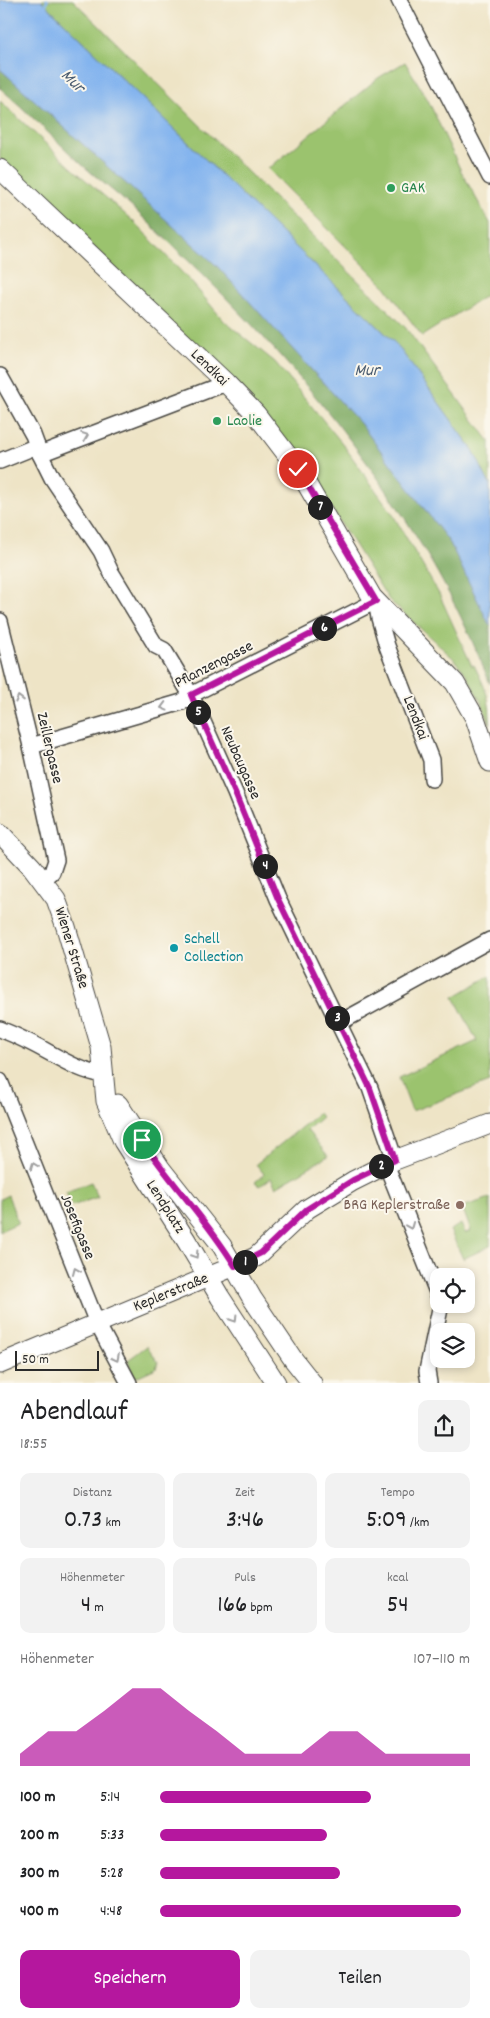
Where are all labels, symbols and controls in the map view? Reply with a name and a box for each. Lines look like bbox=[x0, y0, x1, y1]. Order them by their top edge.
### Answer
water label: Mur bbox=[54, 64, 91, 101]
place label: GAK bbox=[401, 177, 425, 200]
marker: GAK bbox=[385, 182, 397, 194]
street label: Lendkai bbox=[185, 344, 233, 392]
water label: Mur bbox=[355, 359, 382, 384]
place label: Laolie bbox=[227, 410, 262, 433]
marker: Laolie bbox=[211, 415, 223, 427]
one-way arrow bbox=[80, 432, 89, 443]
pin bbox=[277, 448, 319, 490]
icon: check bbox=[284, 455, 312, 483]
pin: 7 bbox=[308, 494, 332, 520]
text: 7 bbox=[318, 497, 323, 517]
pin: 6 bbox=[312, 616, 336, 640]
text: 6 bbox=[321, 618, 328, 638]
street label: Pflanzengasse bbox=[171, 635, 257, 695]
street label: Lendkai bbox=[396, 693, 434, 743]
one-way arrow bbox=[14, 694, 25, 703]
pin: 5 bbox=[186, 700, 210, 724]
one-way arrow bbox=[160, 702, 168, 712]
text: 5 bbox=[195, 702, 202, 722]
street label: Zeillergasse bbox=[30, 710, 68, 786]
street label: Neubaugasse bbox=[214, 723, 266, 803]
pin: 4 bbox=[252, 854, 278, 878]
text: 4 bbox=[263, 856, 268, 876]
street label: Wiener Straße bbox=[48, 904, 94, 992]
place label: Schell Collection bbox=[184, 928, 243, 969]
marker: Schell Collection bbox=[168, 942, 180, 954]
pin: 3 bbox=[324, 1006, 350, 1030]
text: 3 bbox=[334, 1008, 341, 1028]
pin bbox=[121, 1119, 163, 1161]
icon: arrive bbox=[128, 1126, 156, 1154]
pin: 2 bbox=[368, 1154, 394, 1178]
text: 2 bbox=[378, 1156, 385, 1176]
one-way arrow bbox=[30, 1163, 40, 1171]
street label: Lendplatz bbox=[140, 1176, 190, 1238]
street label: Josefigasse bbox=[53, 1191, 101, 1263]
place label: BRG Keplerstraße bbox=[344, 1194, 450, 1217]
marker: BRG Keplerstraße bbox=[454, 1199, 466, 1211]
one-way arrow bbox=[404, 1221, 414, 1229]
one-way arrow bbox=[189, 1250, 199, 1259]
pin: 1 bbox=[232, 1250, 258, 1274]
text: 1 bbox=[244, 1252, 247, 1272]
one-way arrow bbox=[72, 1267, 82, 1276]
street label: Keplerstraße bbox=[130, 1267, 212, 1319]
map controls bbox=[430, 1268, 475, 1368]
button: locate bbox=[430, 1268, 475, 1313]
one-way arrow bbox=[228, 1314, 237, 1323]
button: layers bbox=[430, 1323, 475, 1368]
scale bar bbox=[15, 1348, 99, 1371]
text: 50 m bbox=[22, 1350, 49, 1370]
one-way arrow bbox=[110, 1353, 120, 1362]
text: Abendlauf bbox=[20, 1394, 128, 1434]
button: share bbox=[418, 1400, 470, 1452]
text: 18:55 bbox=[20, 1433, 47, 1456]
text: Distanz bbox=[73, 1483, 112, 1503]
text: Zeit bbox=[235, 1483, 255, 1503]
text: Tempo bbox=[381, 1483, 415, 1503]
text: 0.73 bbox=[64, 1503, 102, 1539]
text: 3:46 bbox=[226, 1503, 264, 1539]
text: 5:09 bbox=[366, 1503, 407, 1539]
text: km bbox=[102, 1513, 121, 1533]
text: /km bbox=[407, 1513, 429, 1533]
text: Höhenmeter bbox=[60, 1568, 125, 1588]
text: Puls bbox=[234, 1568, 256, 1588]
text: kcal bbox=[387, 1568, 408, 1588]
text: 4 bbox=[81, 1588, 91, 1624]
text: 166 bbox=[217, 1588, 247, 1624]
text: 54 bbox=[387, 1588, 409, 1624]
text: m bbox=[91, 1598, 104, 1618]
text: bpm bbox=[247, 1598, 273, 1618]
text: Höhenmeter bbox=[20, 1648, 94, 1671]
text: 107–110 m bbox=[413, 1648, 470, 1671]
text: 100 m bbox=[20, 1786, 56, 1809]
text: 5:14 bbox=[100, 1786, 120, 1809]
text: 200 m bbox=[20, 1824, 59, 1847]
text: 5:33 bbox=[100, 1824, 124, 1847]
text: 300 m bbox=[20, 1862, 59, 1885]
text: 5:28 bbox=[100, 1862, 123, 1885]
text: 400 m bbox=[20, 1900, 59, 1923]
text: 4:48 bbox=[100, 1900, 122, 1923]
button: Speichern bbox=[20, 1950, 240, 2008]
button: Teilen bbox=[250, 1950, 470, 2008]

